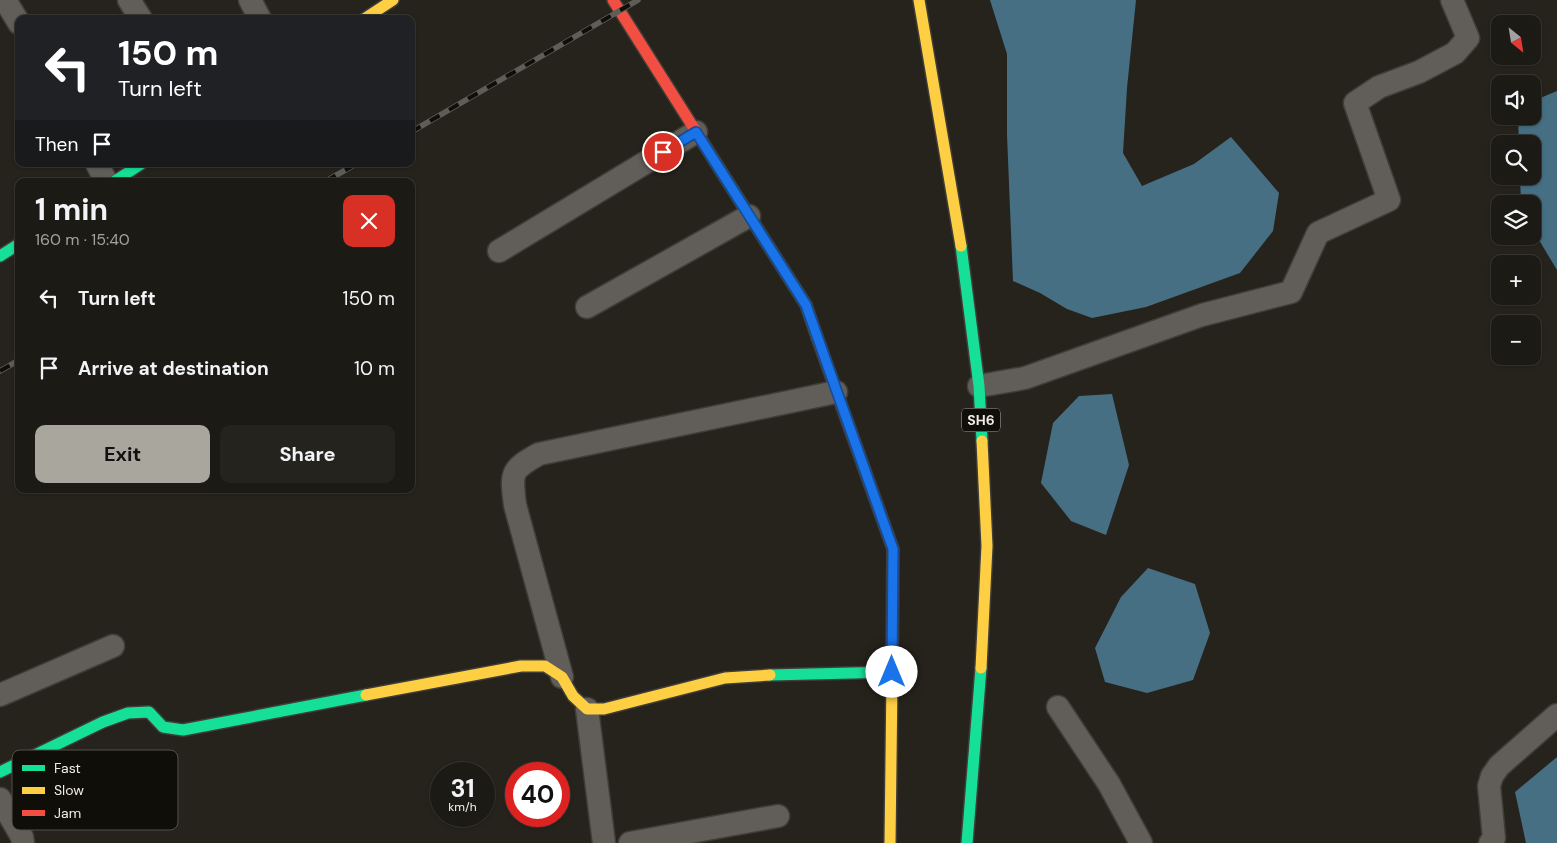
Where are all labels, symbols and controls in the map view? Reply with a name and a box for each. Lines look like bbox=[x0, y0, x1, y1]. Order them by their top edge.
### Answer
north arrow bbox=[1491, 15, 1541, 65]
map controls bbox=[1491, 15, 1541, 365]
text: 150 m bbox=[118, 30, 218, 76]
icon: left bbox=[35, 35, 100, 100]
text: Turn left bbox=[118, 74, 202, 103]
button: sound bbox=[1491, 75, 1541, 125]
icon: arrive bbox=[88, 130, 116, 158]
pin bbox=[642, 131, 684, 173]
text: Then bbox=[35, 132, 78, 157]
button: search bbox=[1491, 135, 1541, 185]
icon: arrive bbox=[649, 138, 677, 166]
text: 1 min bbox=[35, 190, 108, 229]
button: close bbox=[343, 195, 395, 247]
button: layers bbox=[1491, 195, 1541, 245]
text: 160 m · 15:40 bbox=[35, 229, 130, 250]
button: + bbox=[1491, 255, 1541, 305]
icon: left bbox=[35, 284, 63, 312]
text: Turn left bbox=[78, 286, 156, 311]
text: 150 m bbox=[343, 286, 395, 311]
button: − bbox=[1491, 315, 1541, 365]
icon: arrive bbox=[35, 354, 63, 382]
text: Arrive at destination bbox=[78, 356, 269, 381]
text: 10 m bbox=[354, 356, 395, 381]
road number: SH6 bbox=[962, 408, 1000, 432]
button: Exit bbox=[35, 425, 210, 483]
button: Share bbox=[220, 425, 395, 483]
position arrow bbox=[865, 645, 917, 697]
legend bbox=[12, 750, 178, 830]
text: Fast bbox=[54, 759, 81, 777]
speed limit sign: 40 bbox=[505, 762, 570, 827]
text: 31 bbox=[450, 772, 474, 805]
text: Slow bbox=[54, 781, 84, 799]
text: km/h bbox=[448, 799, 477, 815]
text: Jam bbox=[54, 804, 81, 822]

